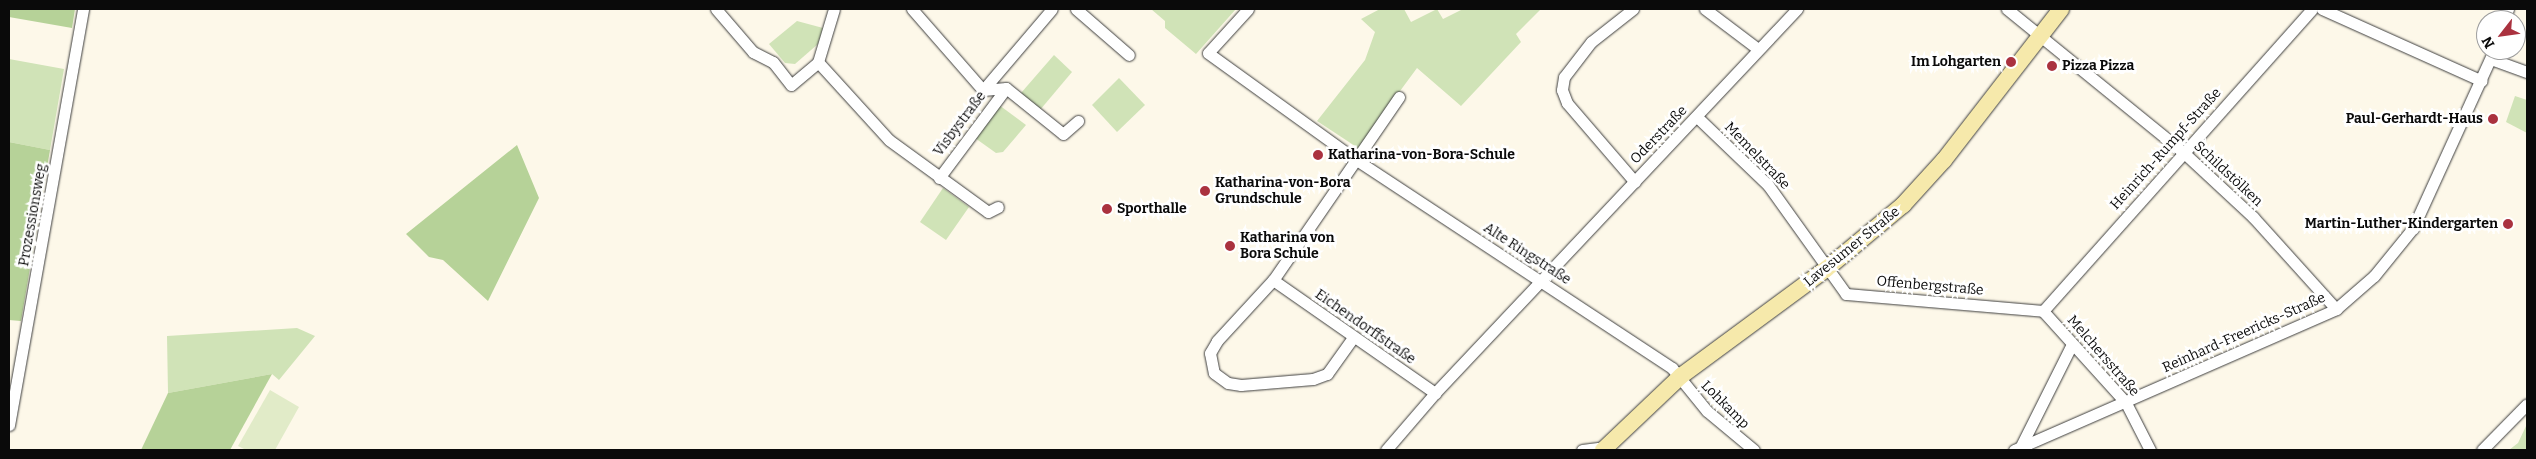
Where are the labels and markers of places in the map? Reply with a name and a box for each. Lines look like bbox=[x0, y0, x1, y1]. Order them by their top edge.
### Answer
place label: Im Lohgarten bbox=[1911, 54, 2001, 70]
marker: Im Lohgarten bbox=[2005, 56, 2017, 68]
place label: Pizza Pizza bbox=[2062, 58, 2134, 74]
marker: Pizza Pizza bbox=[2046, 60, 2058, 72]
place label: Paul-Gerhardt-Haus bbox=[2346, 111, 2483, 127]
marker: Paul-Gerhardt-Haus bbox=[2487, 113, 2499, 125]
place label: Katharina-von-Bora-Schule bbox=[1328, 147, 1515, 163]
marker: Katharina-von-Bora-Schule bbox=[1312, 149, 1324, 161]
place label: Katharina-von-Bora Grundschule bbox=[1215, 175, 1351, 208]
marker: Katharina-von-Bora Grundschule bbox=[1199, 185, 1211, 197]
place label: Sporthalle bbox=[1117, 201, 1187, 217]
marker: Sporthalle bbox=[1101, 203, 1113, 215]
place label: Martin-Luther-Kindergarten bbox=[2305, 216, 2498, 232]
marker: Martin-Luther-Kindergarten bbox=[2502, 218, 2514, 230]
place label: Katharina von Bora Schule bbox=[1240, 230, 1335, 262]
marker: Katharina von Bora Schule bbox=[1224, 240, 1236, 252]

